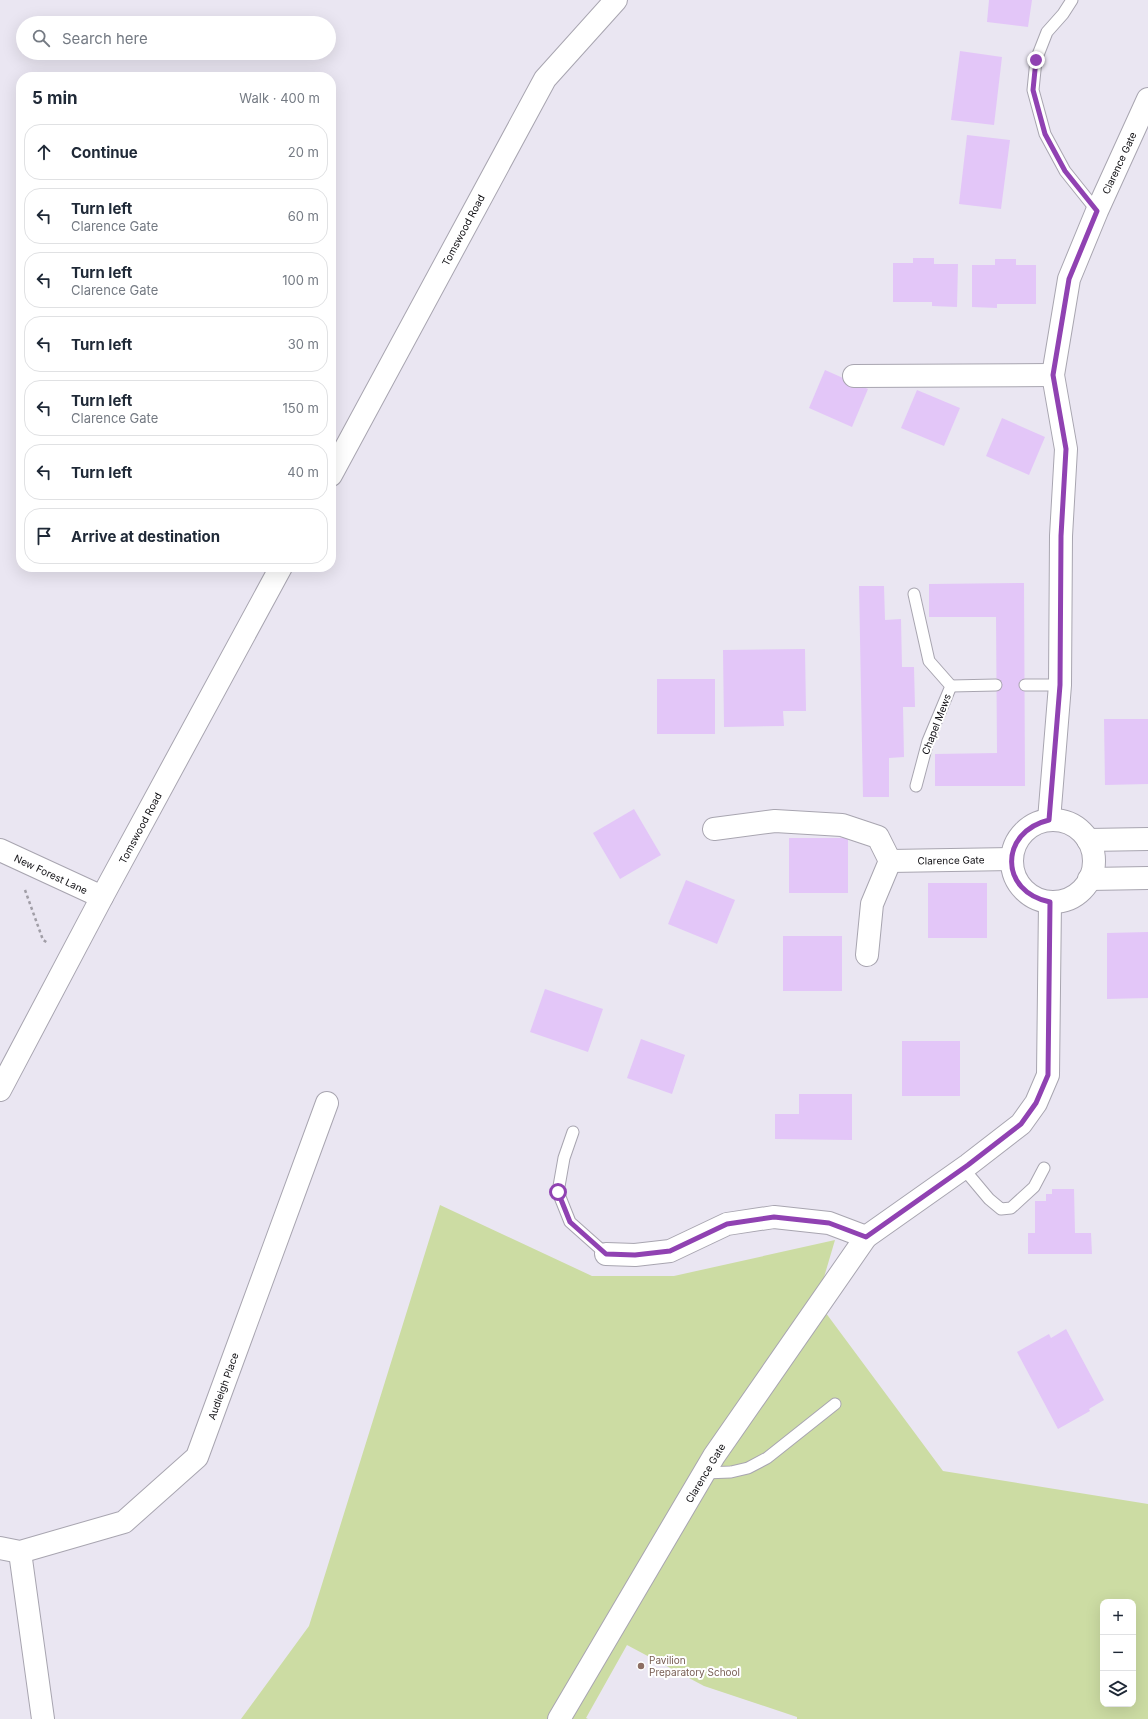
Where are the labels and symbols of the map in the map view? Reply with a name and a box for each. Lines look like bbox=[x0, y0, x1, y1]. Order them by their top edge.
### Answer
route end bbox=[1027, 51, 1045, 69]
street label: Clarence Gate bbox=[1099, 130, 1139, 196]
street label: Tomswood Road bbox=[439, 192, 487, 268]
street label: Chapel Mews bbox=[919, 692, 953, 756]
street label: Tomswood Road bbox=[116, 790, 164, 866]
street label: New Forest Lane bbox=[12, 852, 90, 896]
street label: Clarence Gate bbox=[917, 853, 985, 867]
route start bbox=[549, 1183, 567, 1201]
street label: Audleigh Place bbox=[205, 1351, 241, 1421]
street label: Clarence Gate bbox=[683, 1441, 728, 1505]
place label: Pavilion Preparatory School bbox=[649, 1654, 740, 1678]
marker: Pavilion Preparatory School bbox=[636, 1661, 646, 1671]

